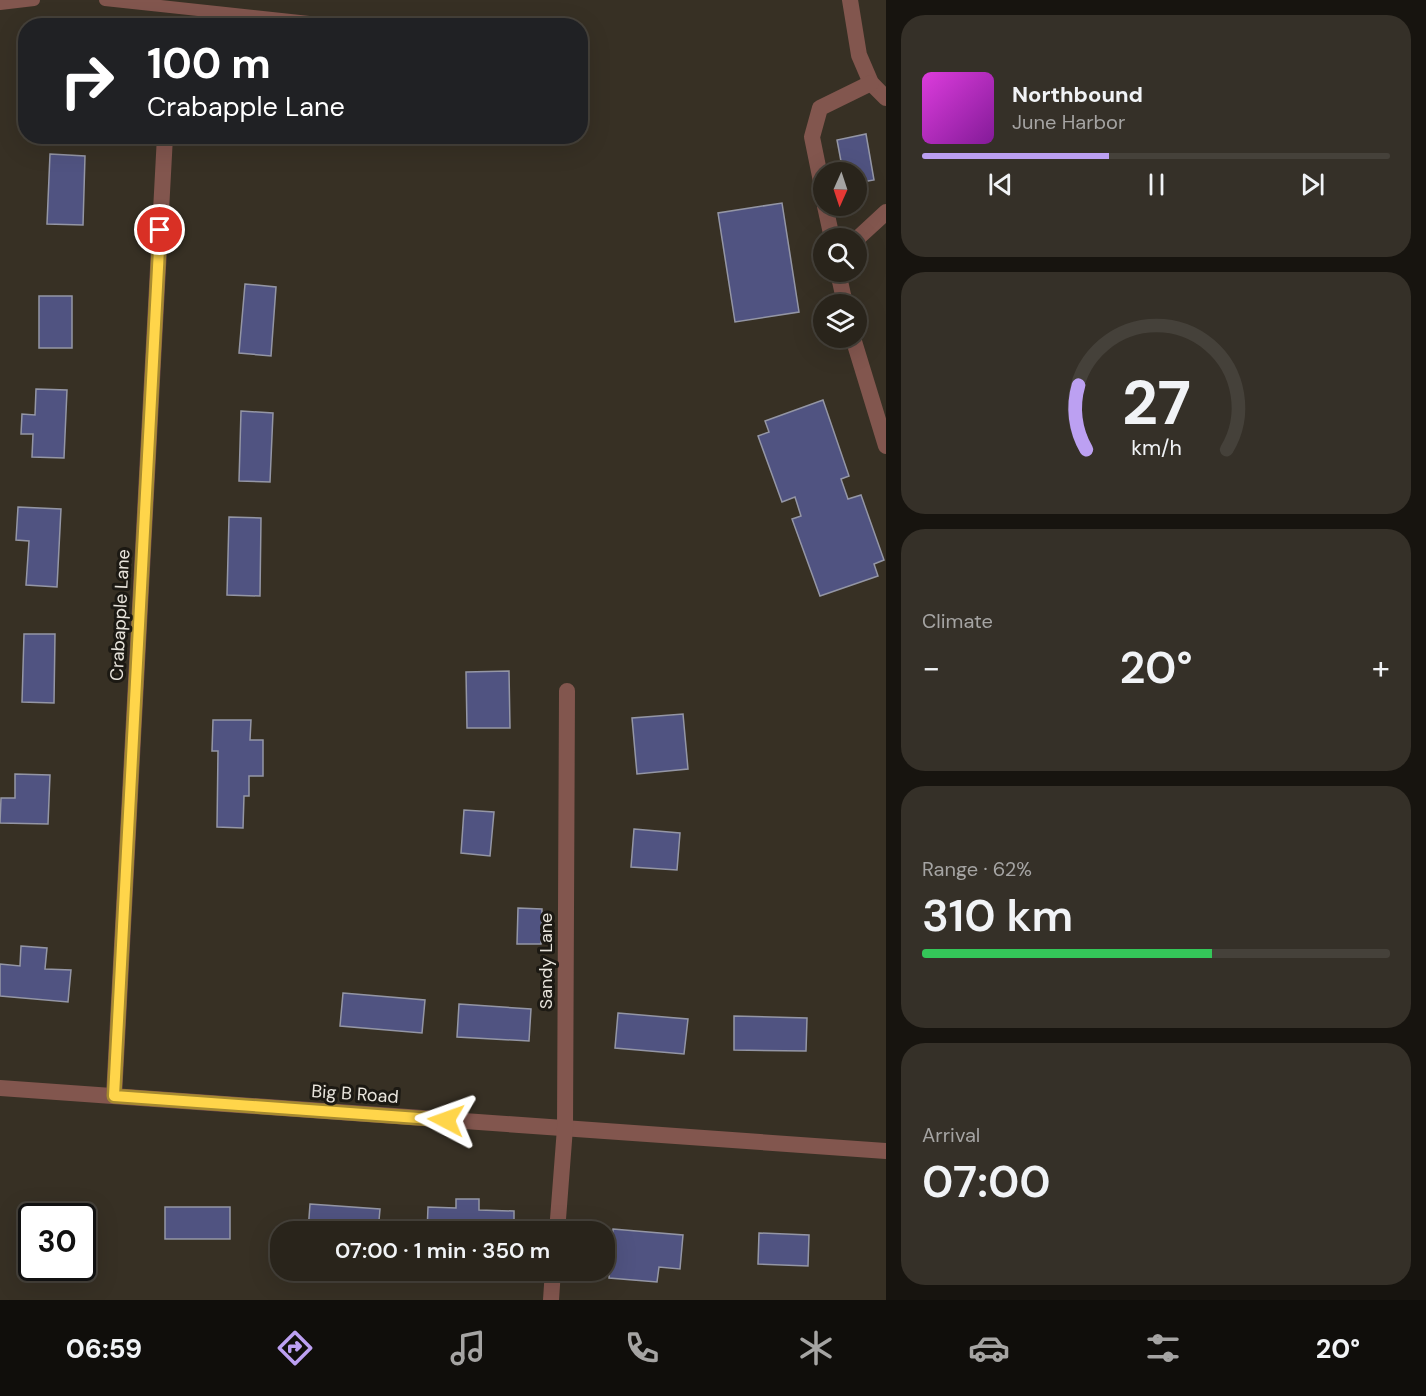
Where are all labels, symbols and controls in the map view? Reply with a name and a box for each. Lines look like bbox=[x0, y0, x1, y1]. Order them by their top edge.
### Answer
text: 100 m bbox=[147, 36, 271, 91]
icon: right bbox=[48, 42, 126, 120]
text: Northbound bbox=[1012, 80, 1143, 109]
text: Crabapple Lane bbox=[147, 89, 345, 124]
text: June Harbor bbox=[1012, 109, 1125, 135]
north arrow bbox=[813, 162, 867, 216]
map controls bbox=[813, 162, 867, 348]
icon: previous bbox=[984, 168, 1017, 201]
icon: pause bbox=[1140, 168, 1173, 201]
icon: next bbox=[1296, 168, 1329, 201]
pin bbox=[134, 204, 185, 255]
icon: arrive bbox=[143, 213, 176, 246]
button: search bbox=[813, 228, 867, 282]
button: layers bbox=[813, 294, 867, 348]
text: 27 bbox=[1121, 362, 1191, 443]
text: km/h bbox=[1131, 434, 1181, 462]
street label: Crabapple Lane bbox=[105, 549, 135, 681]
text: Climate bbox=[922, 608, 993, 634]
text: 20° bbox=[1119, 638, 1193, 697]
text: − bbox=[922, 646, 940, 689]
text: + bbox=[1372, 646, 1390, 689]
text: Range · 62% bbox=[922, 856, 1032, 882]
text: 310 km bbox=[922, 886, 1073, 945]
street label: Sandy Lane bbox=[534, 913, 558, 1009]
street label: Big B Road bbox=[310, 1079, 400, 1109]
position arrow bbox=[414, 1088, 478, 1152]
text: Arrival bbox=[922, 1122, 980, 1148]
text: 07:00 bbox=[922, 1152, 1051, 1211]
speed limit sign: 30 bbox=[18, 1203, 96, 1281]
text: 07:00 · 1 min · 350 m bbox=[335, 1236, 550, 1265]
icon: directions bbox=[274, 1327, 316, 1369]
icon: music bbox=[447, 1327, 489, 1369]
icon: phone bbox=[621, 1327, 663, 1369]
icon: climate bbox=[795, 1327, 837, 1369]
icon: car bbox=[968, 1327, 1010, 1369]
icon: filters bbox=[1142, 1327, 1184, 1369]
text: 06:59 bbox=[66, 1331, 142, 1366]
text: 20° bbox=[1316, 1331, 1360, 1366]

